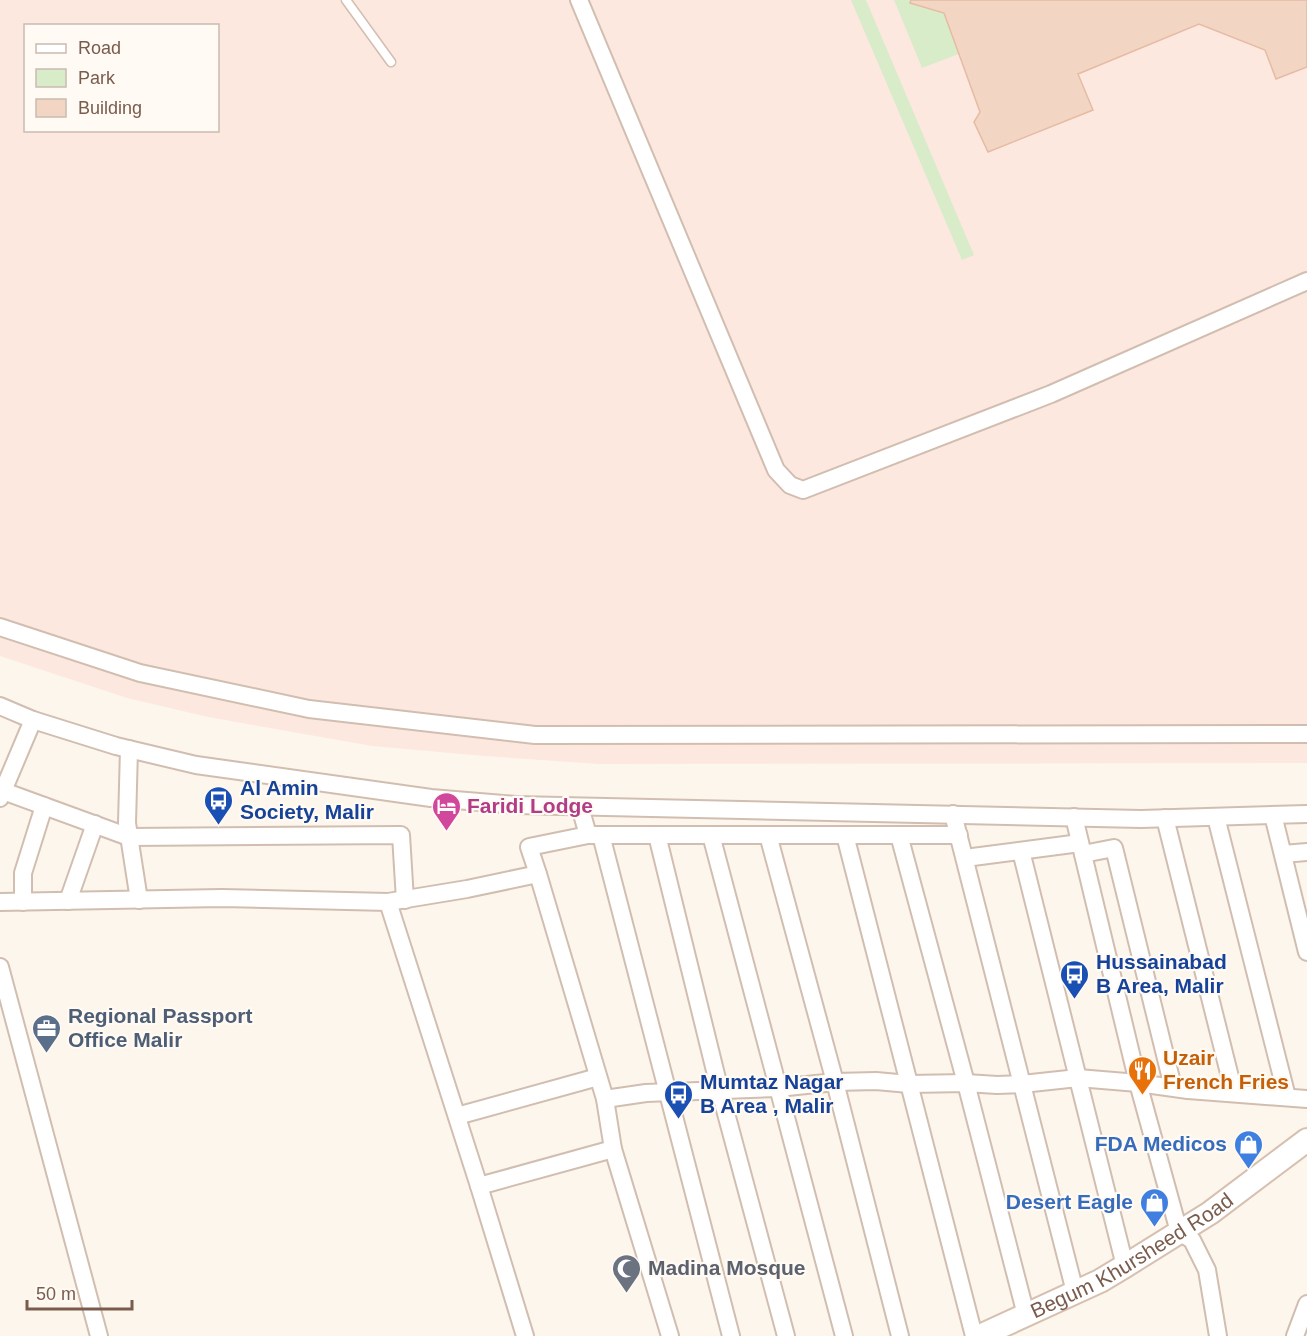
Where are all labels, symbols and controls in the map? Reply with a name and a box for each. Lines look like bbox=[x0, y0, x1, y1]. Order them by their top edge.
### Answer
legend bbox=[24, 24, 219, 132]
text: Road bbox=[78, 38, 121, 58]
text: Park bbox=[78, 68, 116, 88]
text: Building bbox=[78, 98, 142, 118]
place label: Al Amin Society, Malir bbox=[240, 776, 374, 823]
bus stop icon: Al Amin Society, Malir bbox=[203, 784, 235, 826]
hotel icon: Faridi Lodge bbox=[430, 790, 462, 832]
place label: Faridi Lodge bbox=[467, 794, 593, 817]
place label: Hussainabad B Area, Malir bbox=[1096, 950, 1227, 997]
bus stop icon: Hussainabad B Area, Malir bbox=[1059, 958, 1091, 1000]
place label: Regional Passport Office Malir bbox=[68, 1004, 252, 1051]
office icon: Regional Passport Office Malir bbox=[31, 1012, 63, 1054]
place label: Uzair French Fries bbox=[1163, 1046, 1289, 1093]
restaurant icon: Uzair French Fries bbox=[1126, 1054, 1158, 1096]
place label: Mumtaz Nagar B Area , Malir bbox=[700, 1070, 844, 1117]
bus stop icon: Mumtaz Nagar B Area , Malir bbox=[663, 1078, 695, 1120]
shop icon: FDA Medicos bbox=[1232, 1128, 1264, 1170]
place label: FDA Medicos bbox=[1095, 1132, 1227, 1155]
shop icon: Desert Eagle bbox=[1138, 1186, 1170, 1228]
street label: Begum Khursheed Road bbox=[1027, 1188, 1237, 1322]
place label: Desert Eagle bbox=[1006, 1190, 1133, 1213]
mosque icon: Madina Mosque bbox=[611, 1252, 643, 1294]
place label: Madina Mosque bbox=[648, 1256, 806, 1279]
scale bar bbox=[27, 1273, 132, 1311]
text: 50 m bbox=[36, 1284, 76, 1304]

